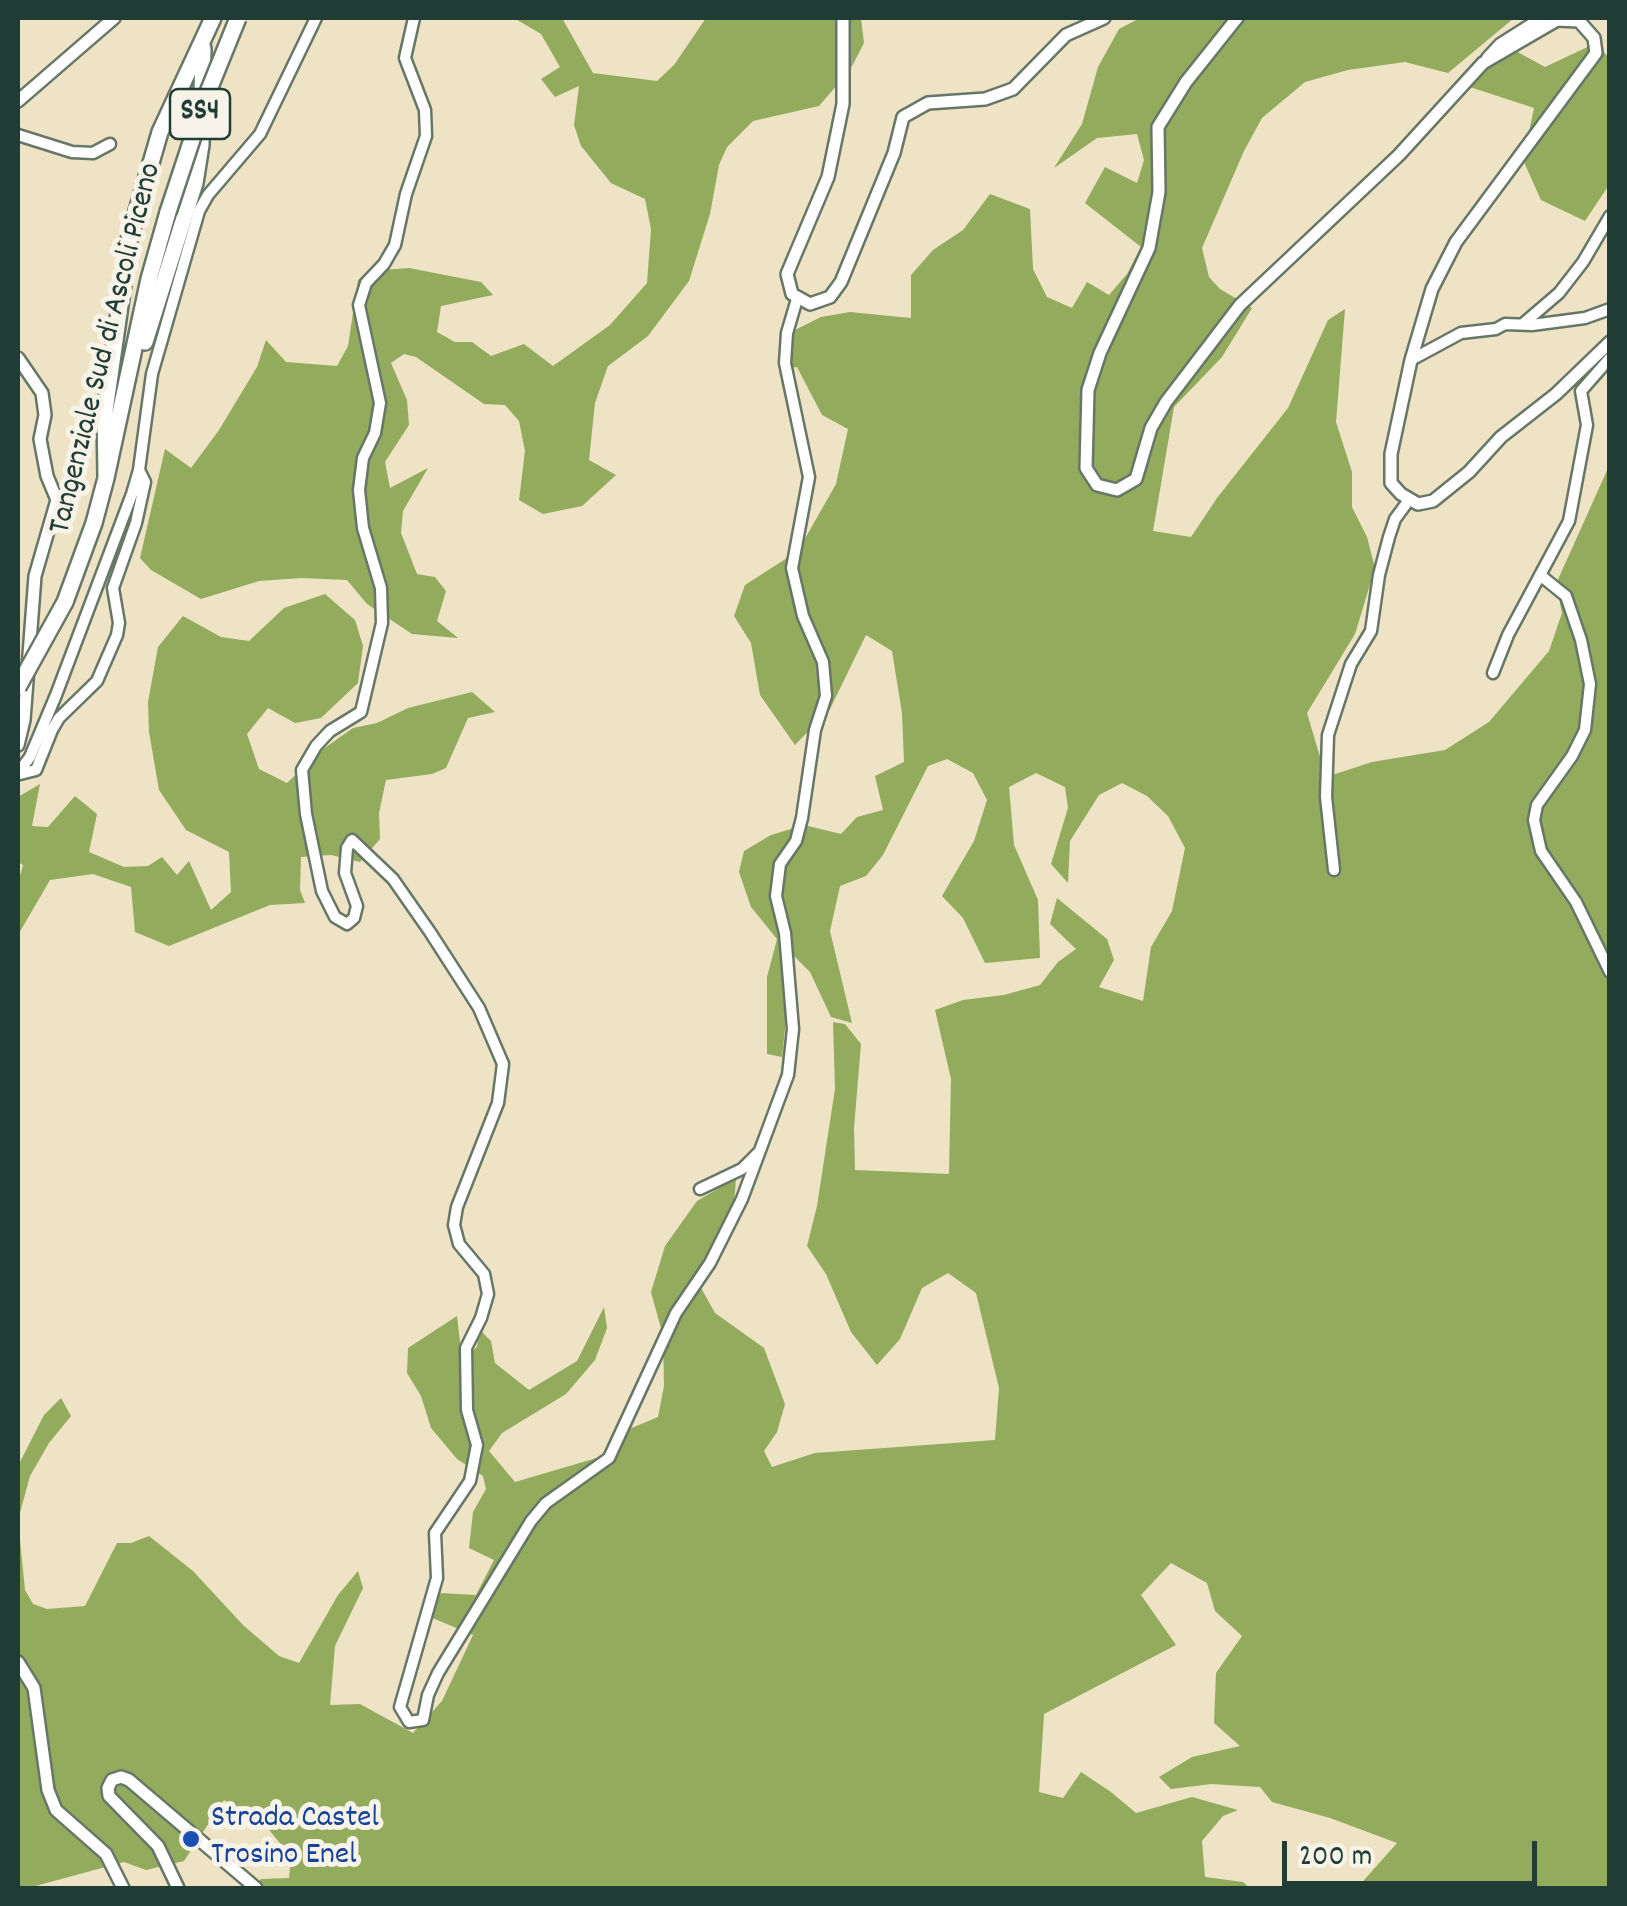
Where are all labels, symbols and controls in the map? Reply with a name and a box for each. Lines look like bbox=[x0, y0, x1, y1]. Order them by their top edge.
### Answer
road number: SS4 bbox=[170, 89, 230, 139]
street label: Tangenziale Sud di Ascoli Piceno bbox=[43, 159, 173, 539]
place label: Strada Castel Trosino Enel bbox=[211, 1802, 379, 1877]
scale bar bbox=[1287, 1821, 1542, 1883]
marker: Strada Castel Trosino Enel bbox=[180, 1828, 202, 1850]
text: 200 m bbox=[1299, 1837, 1372, 1880]

